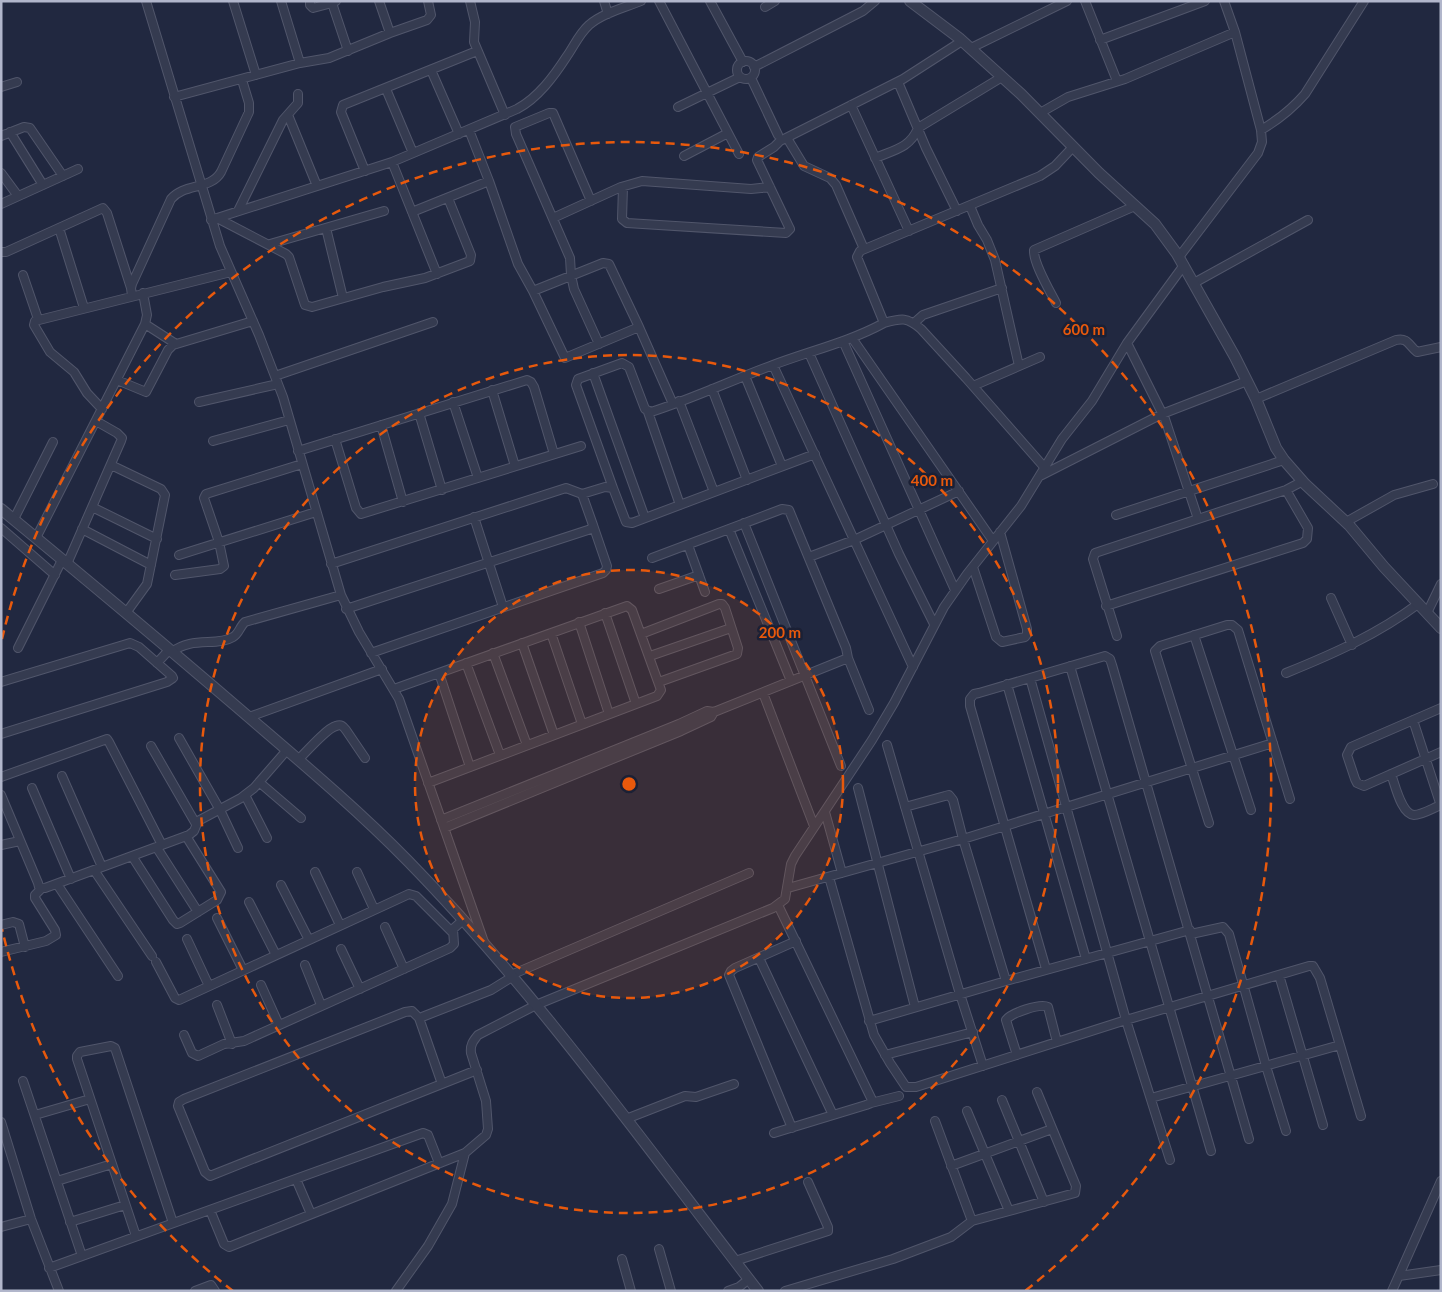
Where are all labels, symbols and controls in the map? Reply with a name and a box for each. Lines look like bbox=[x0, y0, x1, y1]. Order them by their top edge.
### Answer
text: 600 m bbox=[1063, 320, 1105, 338]
text: 400 m bbox=[911, 471, 953, 489]
text: 200 m bbox=[759, 623, 801, 641]
centre of rings bbox=[620, 775, 638, 793]

